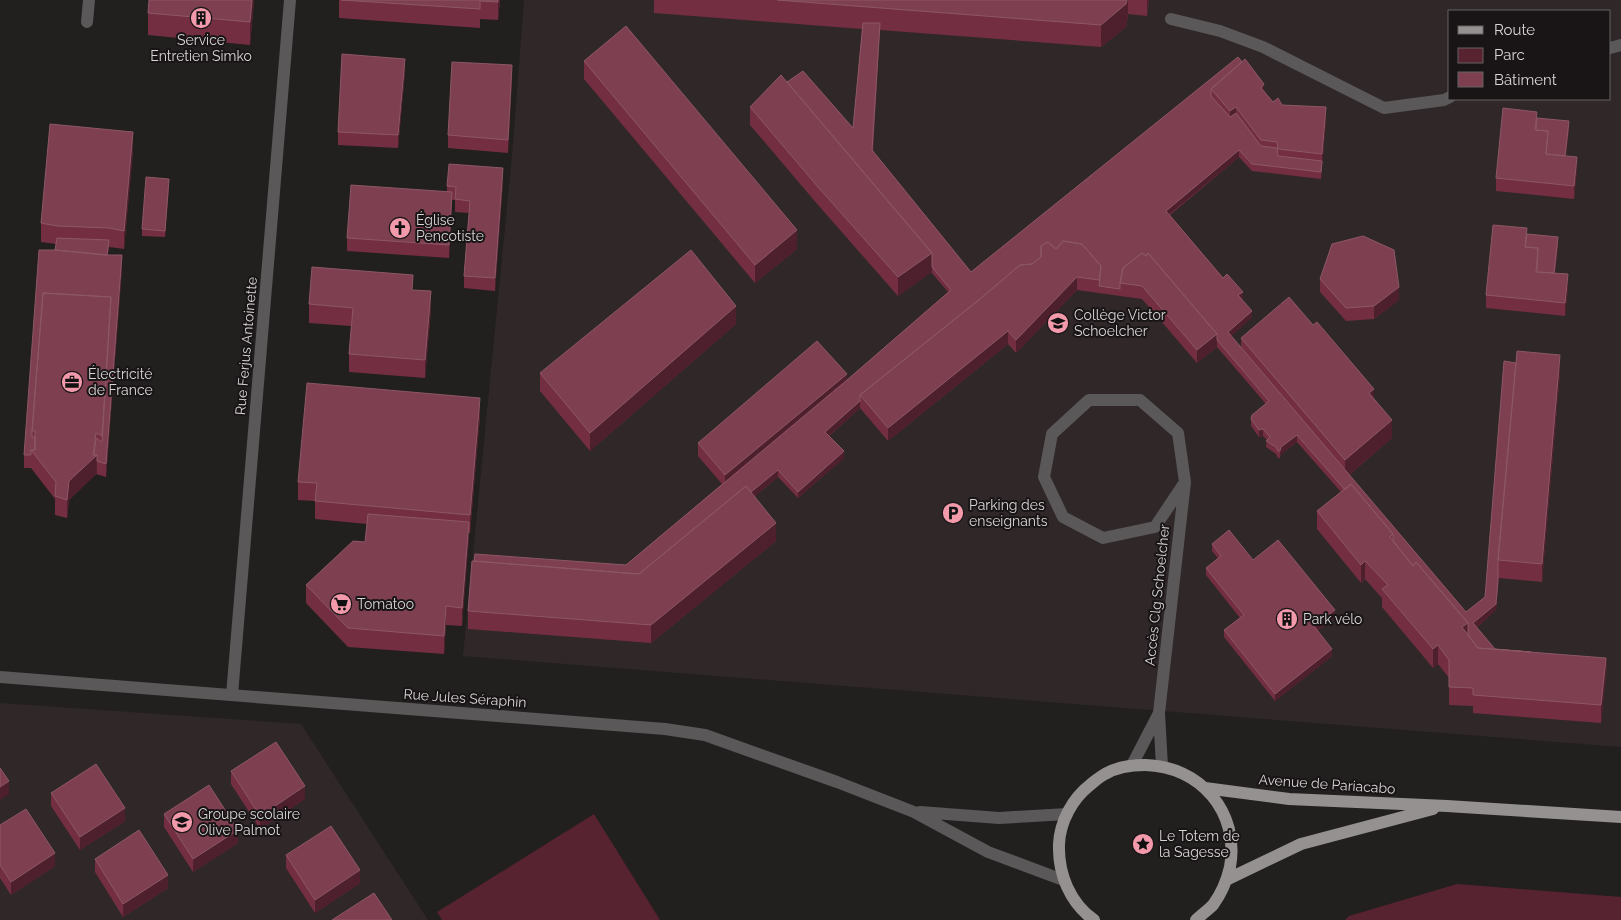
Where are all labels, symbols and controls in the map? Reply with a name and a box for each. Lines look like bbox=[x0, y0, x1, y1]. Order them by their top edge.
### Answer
building icon: Service Entretien Simko bbox=[189, 6, 213, 30]
legend bbox=[1448, 10, 1611, 100]
text: Route bbox=[1494, 21, 1535, 39]
place label: Service Entretien Simko bbox=[150, 32, 252, 64]
text: Parc bbox=[1494, 46, 1525, 64]
text: Bâtiment bbox=[1494, 71, 1557, 89]
place label: Église Pencotiste bbox=[416, 211, 484, 244]
church icon: Église Pencotiste bbox=[388, 216, 412, 240]
street label: Rue Ferjus Antoinette bbox=[232, 276, 260, 416]
place label: Collège Victor Schoelcher bbox=[1074, 307, 1166, 339]
school or university icon: Collège Victor Schoelcher bbox=[1046, 311, 1070, 335]
place label: Électricité de France bbox=[88, 365, 153, 398]
office icon: Électricité de France bbox=[60, 370, 84, 394]
place label: Parking des enseignants bbox=[969, 497, 1048, 529]
parking icon: Parking des enseignants bbox=[941, 501, 965, 525]
street label: Accès Clg Schoelcher bbox=[1142, 523, 1172, 667]
supermarket icon: Tomatoo bbox=[329, 592, 353, 616]
place label: Tomatoo bbox=[357, 596, 414, 612]
building icon: Park vélo bbox=[1275, 607, 1299, 631]
place label: Park vélo bbox=[1303, 611, 1362, 627]
street label: Rue Jules Séraphin bbox=[403, 686, 527, 710]
street label: Avenue de Pariacabo bbox=[1258, 771, 1396, 797]
place label: Groupe scolaire Olive Palmot bbox=[198, 806, 300, 838]
school or university icon: Groupe scolaire Olive Palmot bbox=[170, 810, 194, 834]
place label: Le Totem de la Sagesse bbox=[1159, 828, 1240, 860]
place icon: Le Totem de la Sagesse bbox=[1131, 832, 1155, 856]

